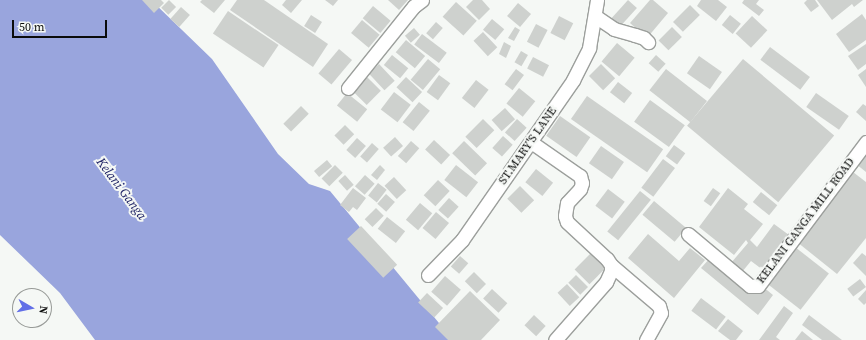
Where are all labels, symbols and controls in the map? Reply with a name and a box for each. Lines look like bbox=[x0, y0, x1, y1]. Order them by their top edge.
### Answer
scale bar bbox=[14, 12, 109, 38]
text: 50 m bbox=[19, 19, 45, 35]
street label: ST.MARY'S LANE bbox=[496, 104, 560, 188]
water label: Kelani Ganga bbox=[93, 155, 149, 223]
street label: KELANI GANGA MILL ROAD bbox=[754, 155, 858, 287]
north arrow bbox=[12, 288, 52, 328]
text: N bbox=[35, 305, 51, 315]

